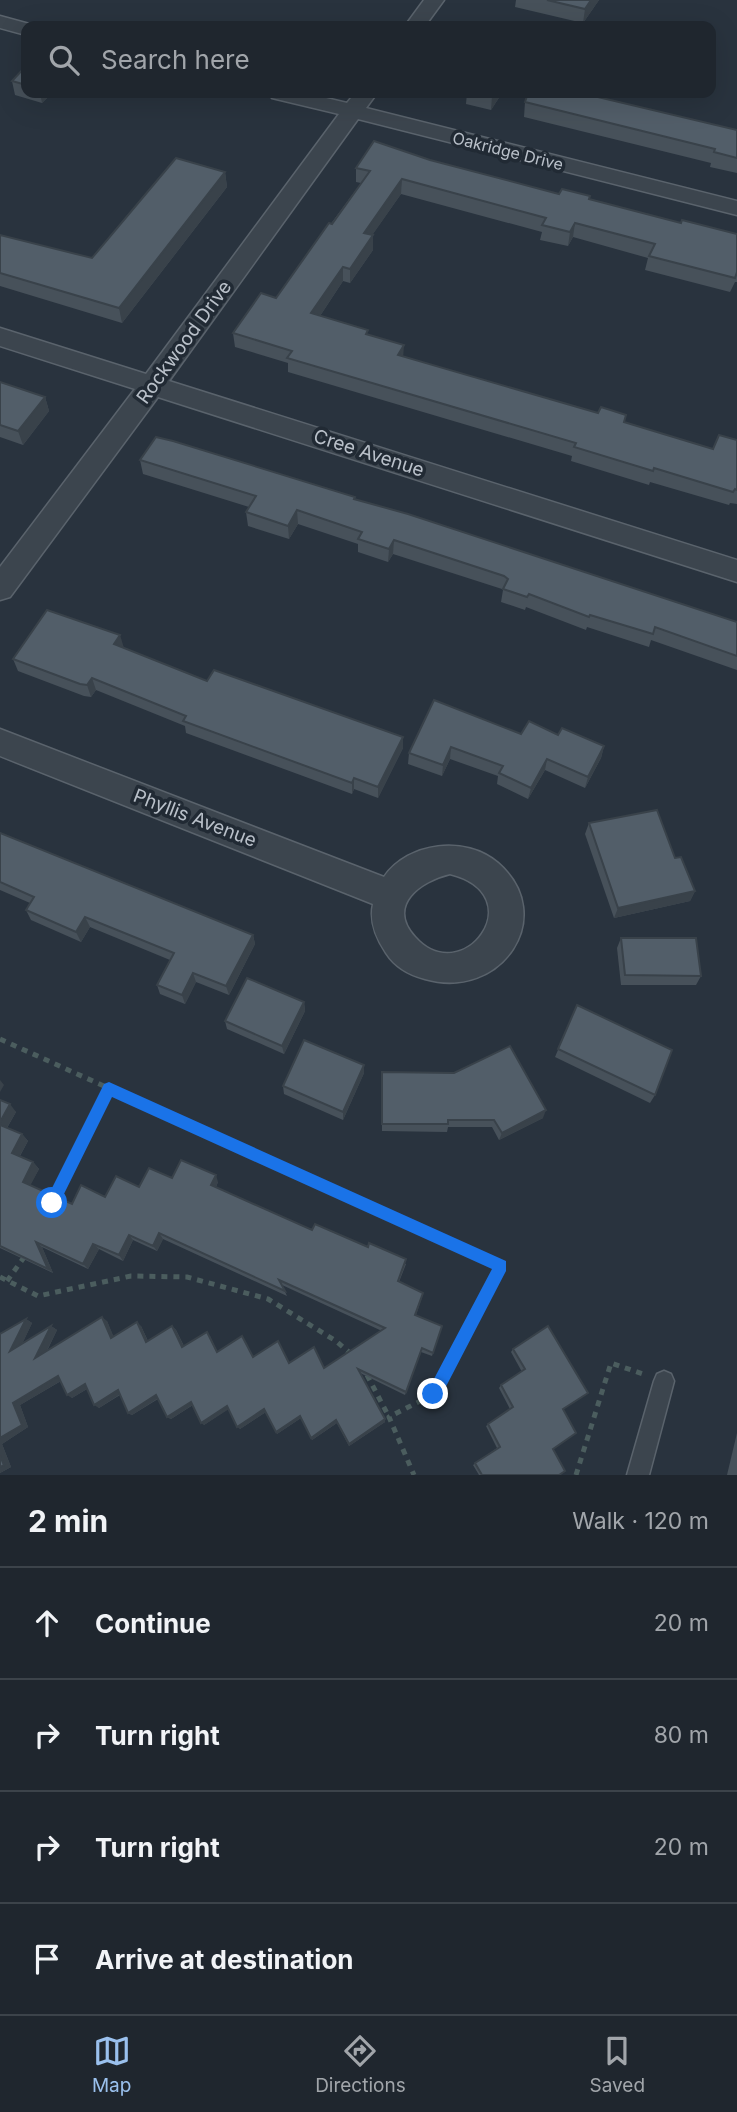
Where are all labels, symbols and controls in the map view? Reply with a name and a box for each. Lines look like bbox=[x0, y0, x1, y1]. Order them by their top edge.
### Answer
search box bbox=[21, 21, 716, 98]
icon: search bbox=[45, 41, 83, 79]
text: Search here bbox=[101, 44, 250, 75]
street label: Oakridge Drive bbox=[451, 128, 565, 174]
street label: Rockwood Drive bbox=[132, 276, 236, 408]
street label: Cree Avenue bbox=[311, 424, 427, 482]
street label: Phyllis Avenue bbox=[130, 784, 260, 852]
route start bbox=[36, 1187, 67, 1218]
route end bbox=[417, 1378, 448, 1409]
text: 2 min bbox=[28, 1503, 108, 1539]
text: Walk · 120 m bbox=[572, 1507, 709, 1535]
icon: ahead bbox=[28, 1604, 66, 1642]
text: Continue bbox=[95, 1608, 211, 1639]
text: 20 m bbox=[654, 1609, 709, 1637]
icon: right bbox=[28, 1716, 66, 1754]
text: Turn right bbox=[95, 1720, 220, 1751]
text: 80 m bbox=[654, 1721, 709, 1749]
icon: right bbox=[28, 1828, 66, 1866]
text: Turn right bbox=[95, 1832, 220, 1863]
text: 20 m bbox=[654, 1833, 709, 1861]
icon: arrive bbox=[28, 1940, 66, 1978]
text: Arrive at destination bbox=[95, 1944, 354, 1975]
tab: Map bbox=[92, 2032, 131, 2097]
tab: Directions bbox=[315, 2032, 406, 2097]
tab: Saved bbox=[589, 2032, 645, 2097]

